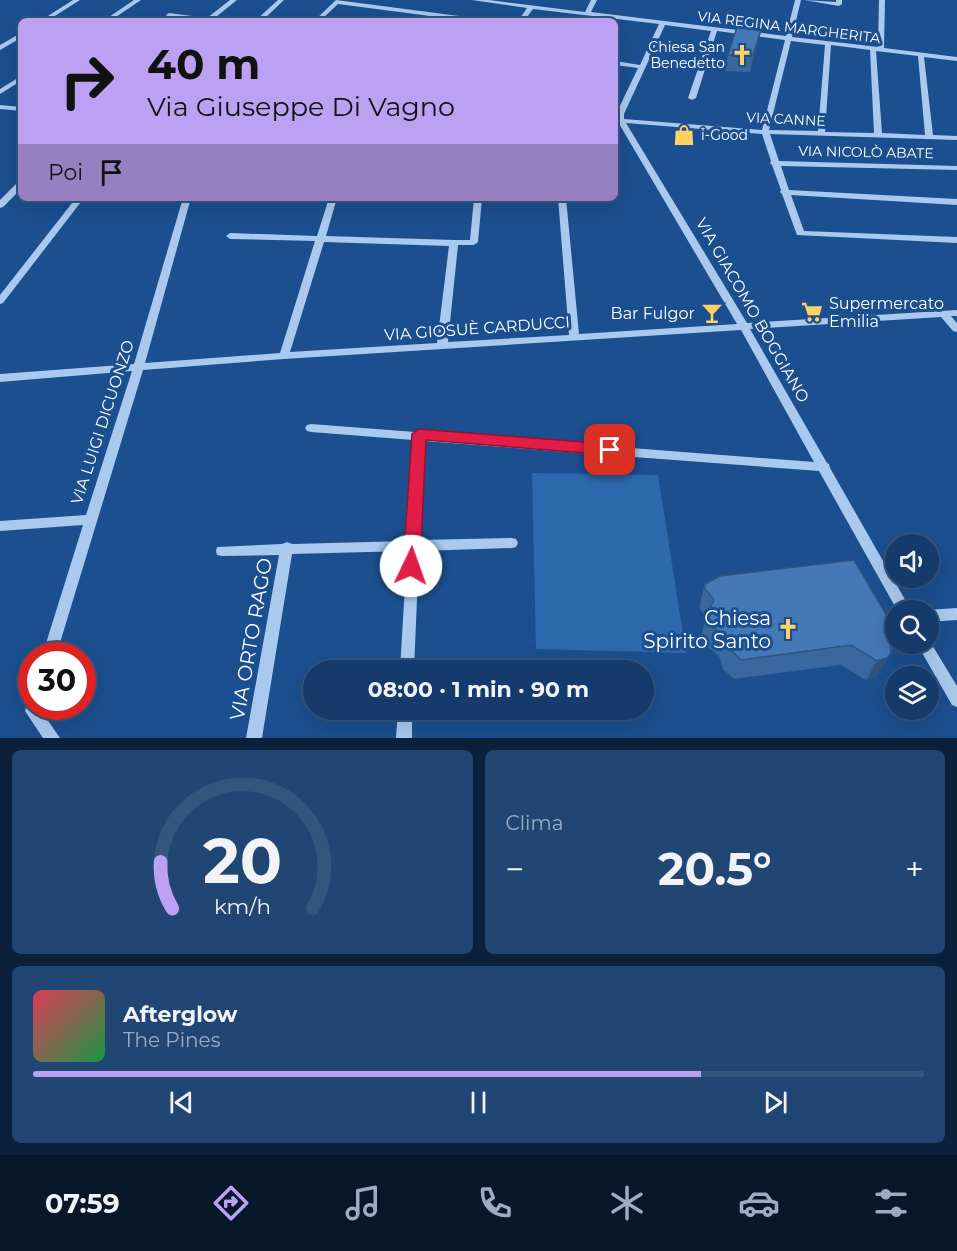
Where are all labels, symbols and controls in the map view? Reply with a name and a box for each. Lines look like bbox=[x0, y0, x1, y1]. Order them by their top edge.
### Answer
street label: VIA REGINA MARGHERITA bbox=[697, 7, 882, 47]
text: 40 m bbox=[147, 38, 260, 90]
place label: Chiesa San Benedetto bbox=[648, 38, 725, 72]
icon: right bbox=[48, 42, 126, 120]
church icon: Chiesa San Benedetto bbox=[730, 43, 754, 67]
text: Via Giuseppe Di Vagno bbox=[147, 90, 455, 123]
street label: VIA CANNE bbox=[746, 108, 826, 130]
shop icon: i-Good bbox=[672, 123, 696, 147]
place label: i-Good bbox=[701, 126, 748, 144]
street label: VIA NICOLÒ ABATE bbox=[798, 142, 934, 162]
icon: arrive bbox=[95, 156, 128, 189]
text: Poi bbox=[48, 159, 83, 186]
street label: VIA GIACOMO BOGGIANO bbox=[692, 215, 813, 406]
place label: Supermercato Emilia bbox=[829, 294, 944, 331]
supermarket icon: Supermercato Emilia bbox=[800, 300, 824, 324]
bar icon: Bar Fulgor bbox=[700, 301, 724, 325]
place label: Bar Fulgor bbox=[611, 304, 695, 323]
street label: VIA GIOSUÈ CARDUCCI bbox=[383, 313, 571, 344]
street label: VIA LUIGI DICUONZO bbox=[67, 338, 138, 507]
pin bbox=[584, 424, 635, 475]
icon: arrive bbox=[593, 433, 626, 466]
position arrow bbox=[379, 534, 443, 598]
map controls bbox=[885, 534, 939, 720]
button: sound bbox=[885, 534, 939, 588]
street label: VIA ORTO RAGO bbox=[225, 556, 277, 722]
button: search bbox=[885, 600, 939, 654]
place label: Chiesa Spirito Santo bbox=[643, 606, 771, 653]
church icon: Chiesa Spirito Santo bbox=[776, 617, 800, 641]
speed limit sign: 30 bbox=[18, 642, 96, 720]
button: layers bbox=[885, 666, 939, 720]
text: 08:00 · 1 min · 90 m bbox=[368, 676, 589, 703]
text: Clima bbox=[506, 811, 563, 835]
text: 20 bbox=[203, 823, 282, 899]
text: 20.5° bbox=[658, 841, 772, 896]
text: − bbox=[506, 849, 524, 889]
text: + bbox=[905, 849, 924, 889]
text: km/h bbox=[214, 893, 271, 919]
text: Afterglow bbox=[123, 1001, 237, 1028]
text: The Pines bbox=[123, 1028, 220, 1052]
icon: previous bbox=[165, 1086, 198, 1119]
icon: pause bbox=[462, 1086, 495, 1119]
icon: next bbox=[759, 1086, 792, 1119]
icon: directions bbox=[210, 1182, 252, 1224]
icon: music bbox=[342, 1182, 384, 1224]
icon: phone bbox=[474, 1182, 516, 1224]
icon: climate bbox=[606, 1182, 648, 1224]
icon: car bbox=[738, 1182, 780, 1224]
icon: filters bbox=[870, 1182, 912, 1224]
text: 07:59 bbox=[45, 1187, 120, 1220]

